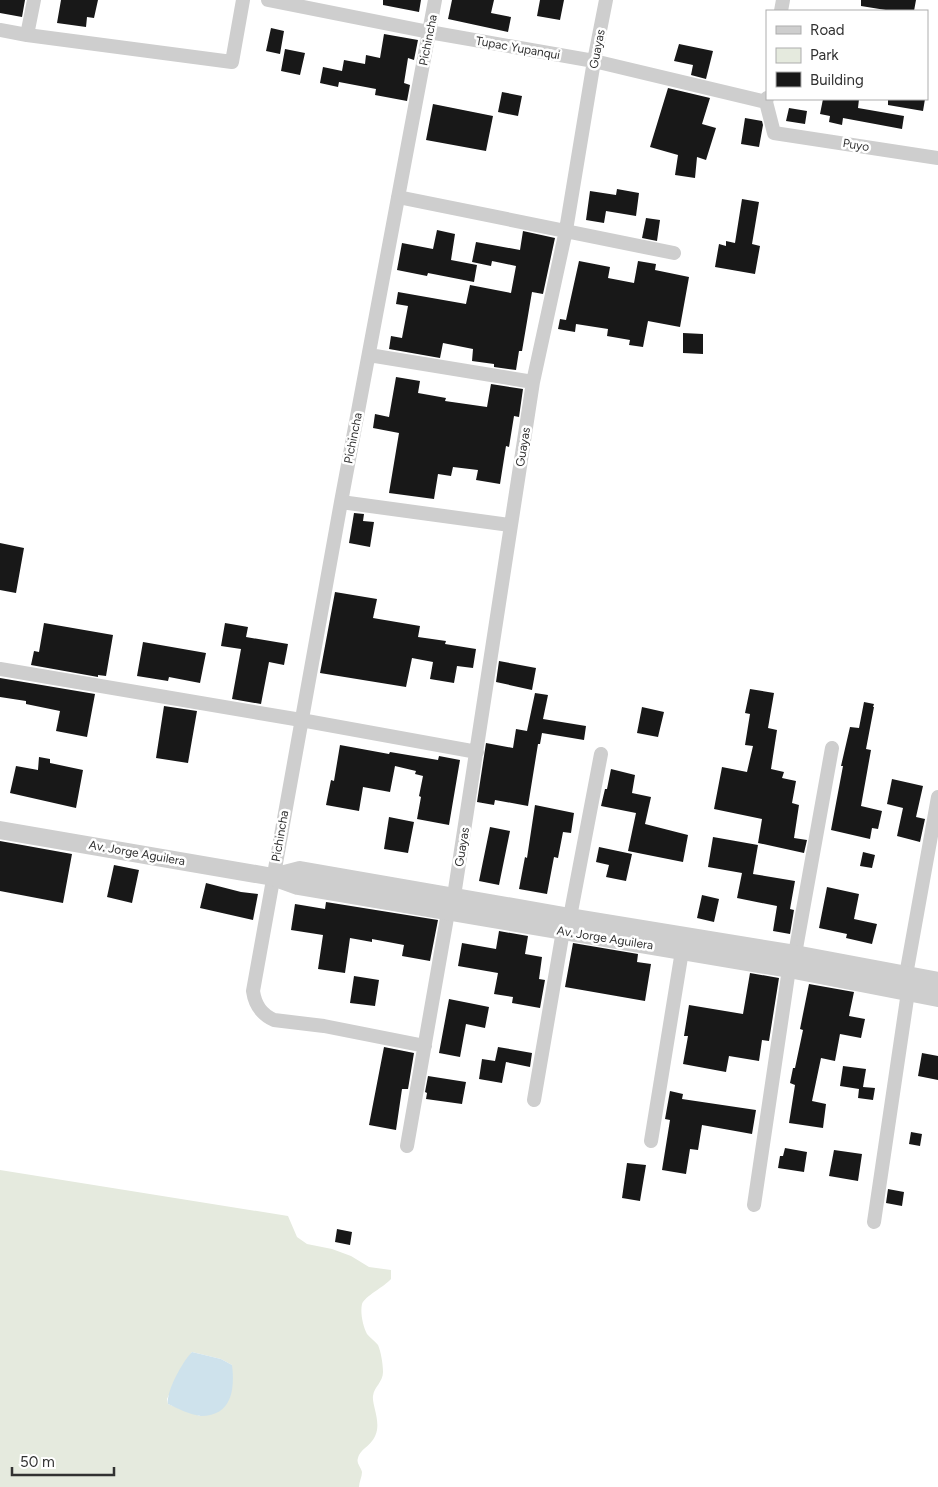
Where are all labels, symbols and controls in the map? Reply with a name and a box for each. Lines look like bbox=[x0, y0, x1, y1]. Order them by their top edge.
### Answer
legend bbox=[766, 10, 928, 100]
street label: Pichincha bbox=[416, 13, 440, 67]
text: Road bbox=[810, 21, 845, 39]
street label: Guayas bbox=[586, 28, 608, 70]
street label: Tupac Yupanqui bbox=[475, 34, 561, 62]
text: Park bbox=[810, 46, 839, 64]
text: Building bbox=[810, 71, 864, 89]
street label: Puyo bbox=[842, 136, 870, 154]
street label: Pichincha bbox=[341, 411, 365, 465]
street label: Guayas bbox=[513, 426, 533, 468]
street label: Pichincha bbox=[269, 809, 291, 863]
street label: Guayas bbox=[452, 826, 472, 868]
street label: Av. Jorge Aguilera bbox=[88, 838, 186, 868]
street label: Av. Jorge Aguilera bbox=[556, 923, 654, 953]
scale bar bbox=[12, 1444, 115, 1476]
text: 50 m bbox=[20, 1453, 55, 1471]

